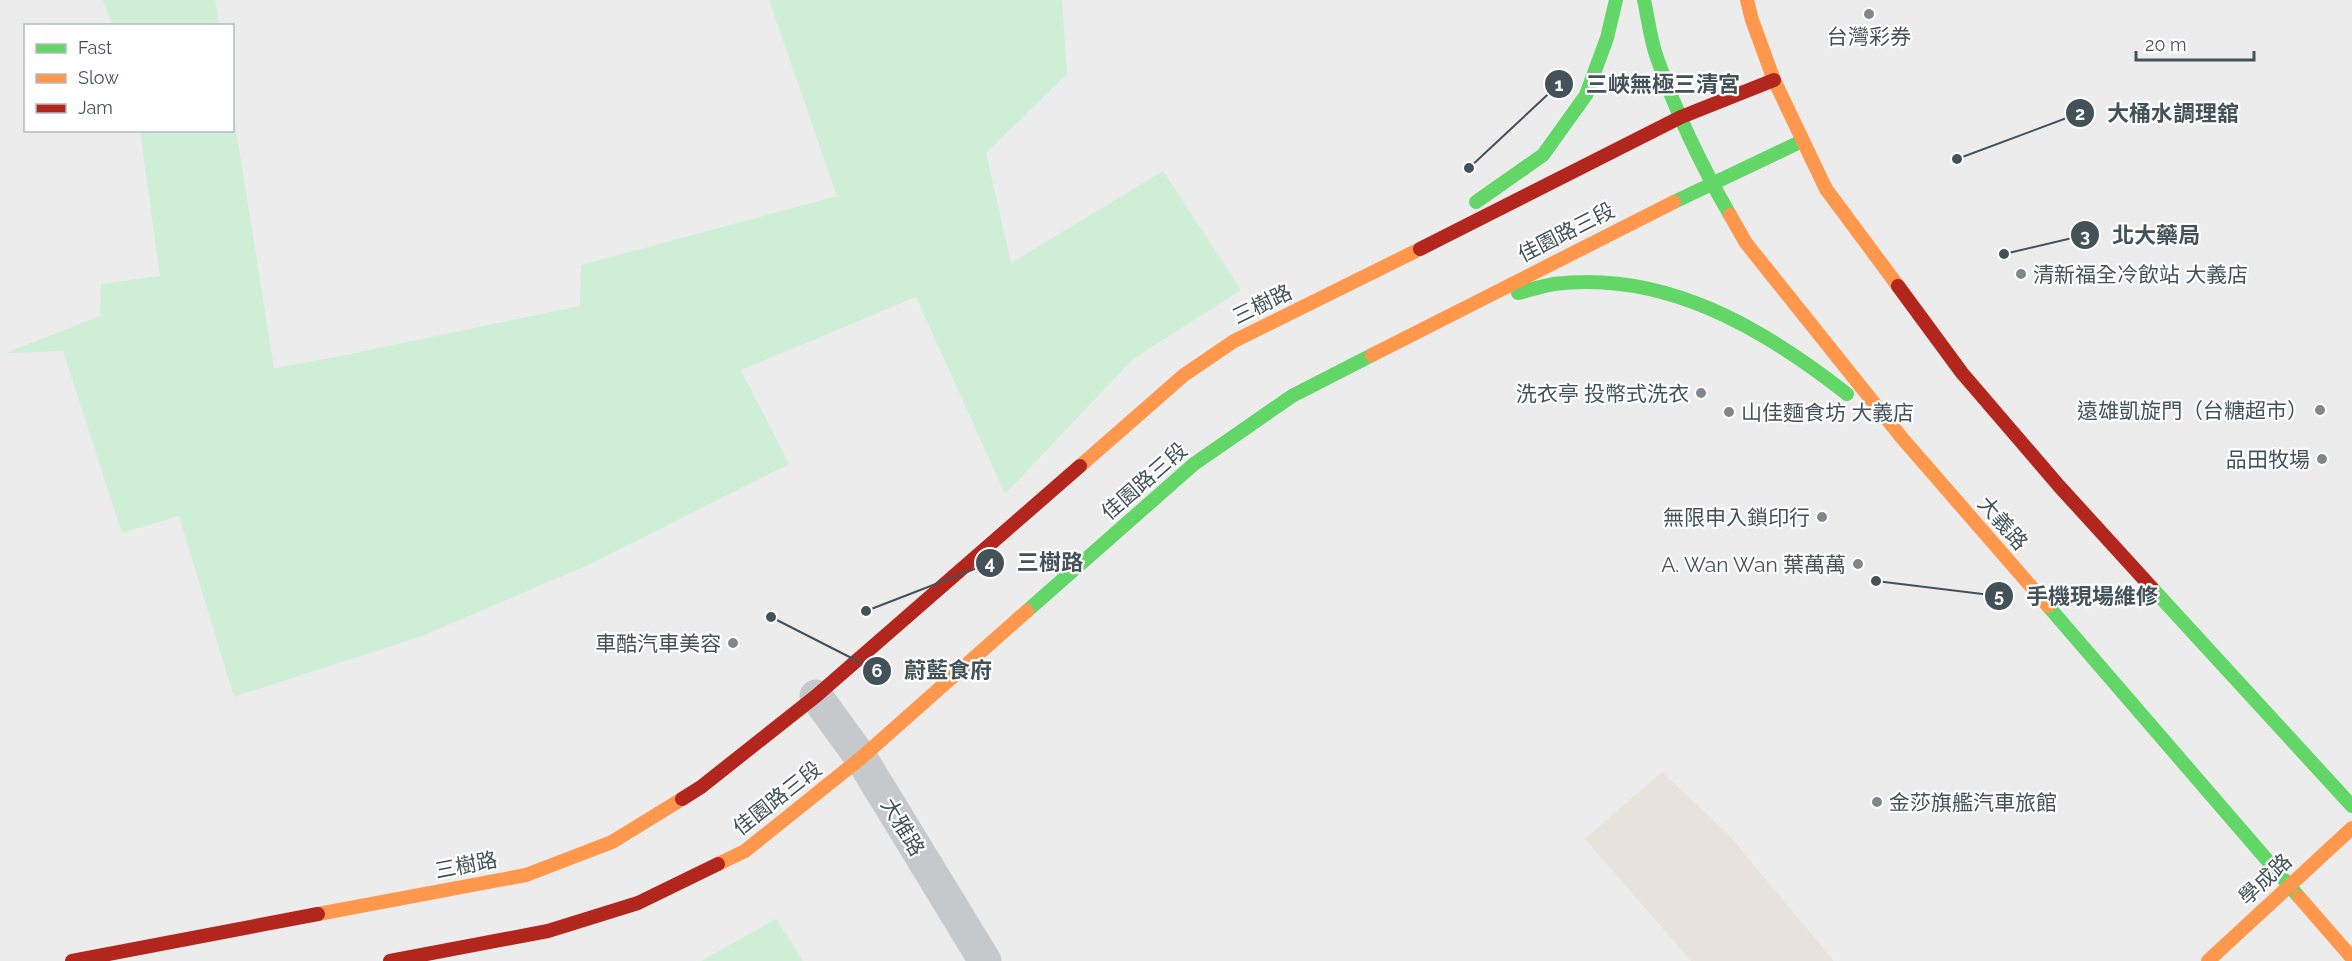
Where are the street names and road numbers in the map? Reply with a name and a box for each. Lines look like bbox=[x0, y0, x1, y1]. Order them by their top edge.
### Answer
street label: 佳園路三段 bbox=[1514, 197, 1618, 267]
street label: 三樹路 bbox=[1228, 279, 1296, 329]
street label: 佳園路三段 bbox=[1096, 437, 1192, 525]
street label: 大義路 bbox=[1973, 491, 2033, 555]
street label: 佳園路三段 bbox=[728, 756, 826, 840]
street label: 大雅路 bbox=[876, 794, 930, 860]
street label: 三樹路 bbox=[433, 847, 499, 883]
street label: 學成路 bbox=[2233, 848, 2297, 910]

